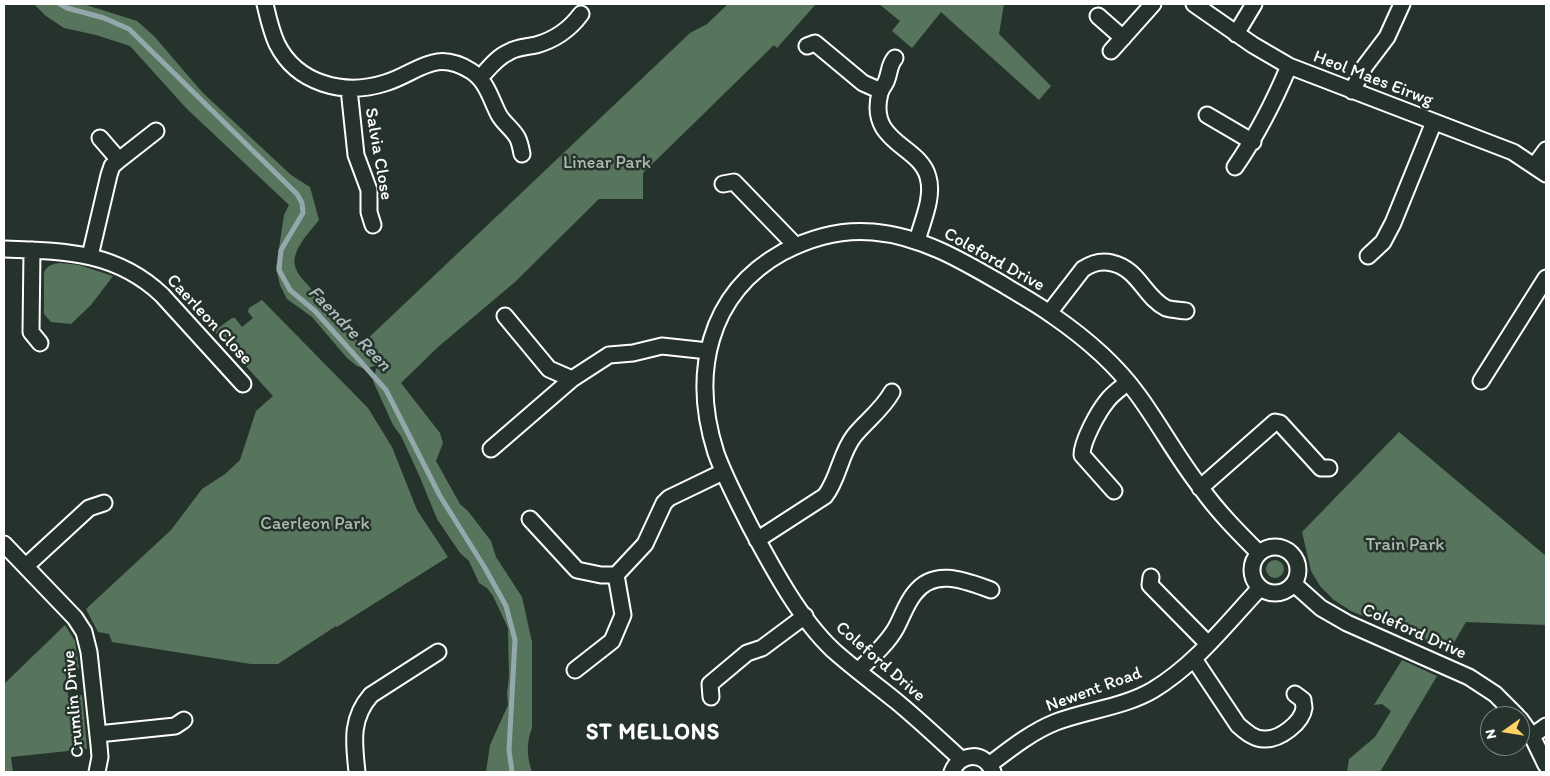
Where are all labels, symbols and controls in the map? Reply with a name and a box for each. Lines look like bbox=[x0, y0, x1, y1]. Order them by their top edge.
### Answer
street label: Heol Maes Eirwg bbox=[1310, 46, 1436, 112]
street label: Salvia Close bbox=[359, 106, 397, 202]
park label: Linear Park bbox=[563, 152, 651, 174]
street label: Coleford Drive bbox=[940, 223, 1048, 297]
street label: Caerleon Close bbox=[161, 270, 257, 370]
water label: Faendre Reen bbox=[303, 281, 395, 377]
park label: Caerleon Park bbox=[260, 513, 370, 535]
park label: Train Park bbox=[1366, 534, 1444, 556]
street label: Coleford Drive bbox=[1358, 599, 1470, 665]
street label: Coleford Drive bbox=[831, 617, 929, 707]
street label: Crumlin Drive bbox=[59, 650, 89, 758]
street label: Newent Road bbox=[1043, 663, 1145, 717]
north arrow bbox=[1480, 706, 1530, 756]
district label: ST MELLONS bbox=[585, 720, 721, 746]
text: N bbox=[1482, 728, 1500, 741]

